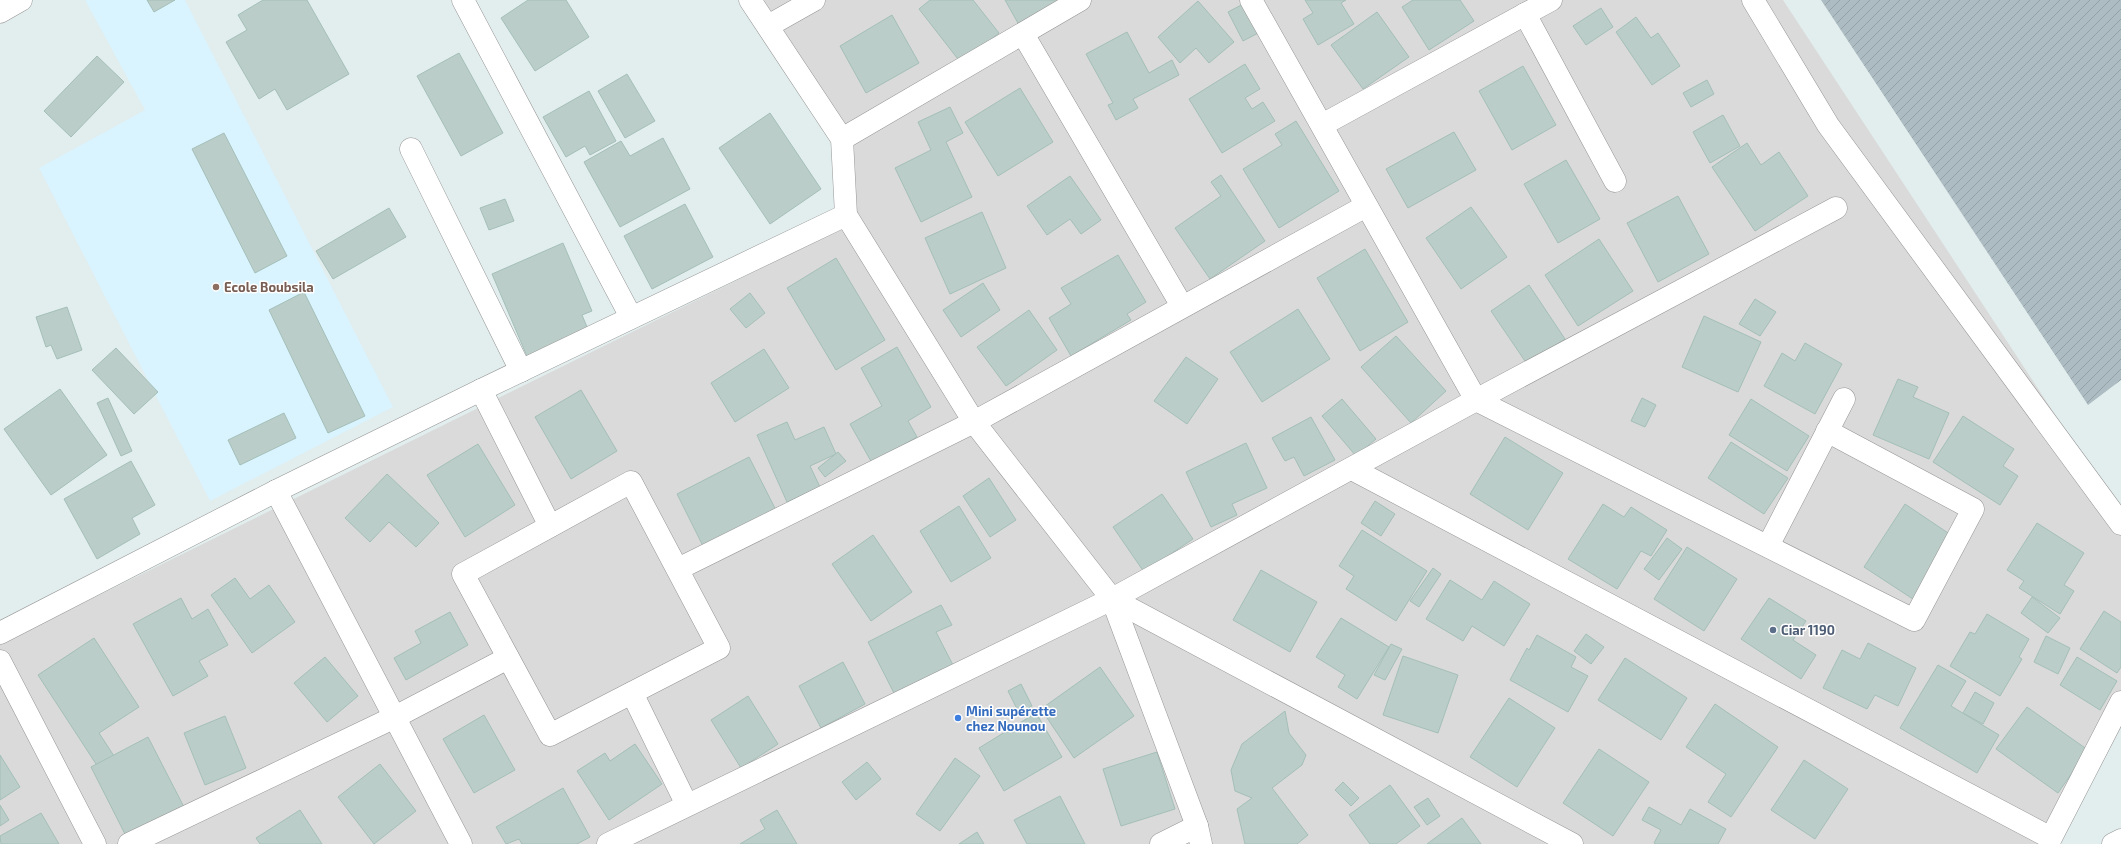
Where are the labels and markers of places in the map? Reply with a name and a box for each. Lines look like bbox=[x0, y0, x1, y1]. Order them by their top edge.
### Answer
place label: Ecole Boubsila bbox=[224, 279, 314, 295]
marker: Ecole Boubsila bbox=[211, 282, 221, 292]
place label: Ciar 1190 bbox=[1781, 622, 1835, 638]
marker: Ciar 1190 bbox=[1768, 625, 1778, 635]
place label: Mini supérette chez Nounou bbox=[966, 703, 1056, 734]
marker: Mini supérette chez Nounou bbox=[953, 713, 963, 723]

